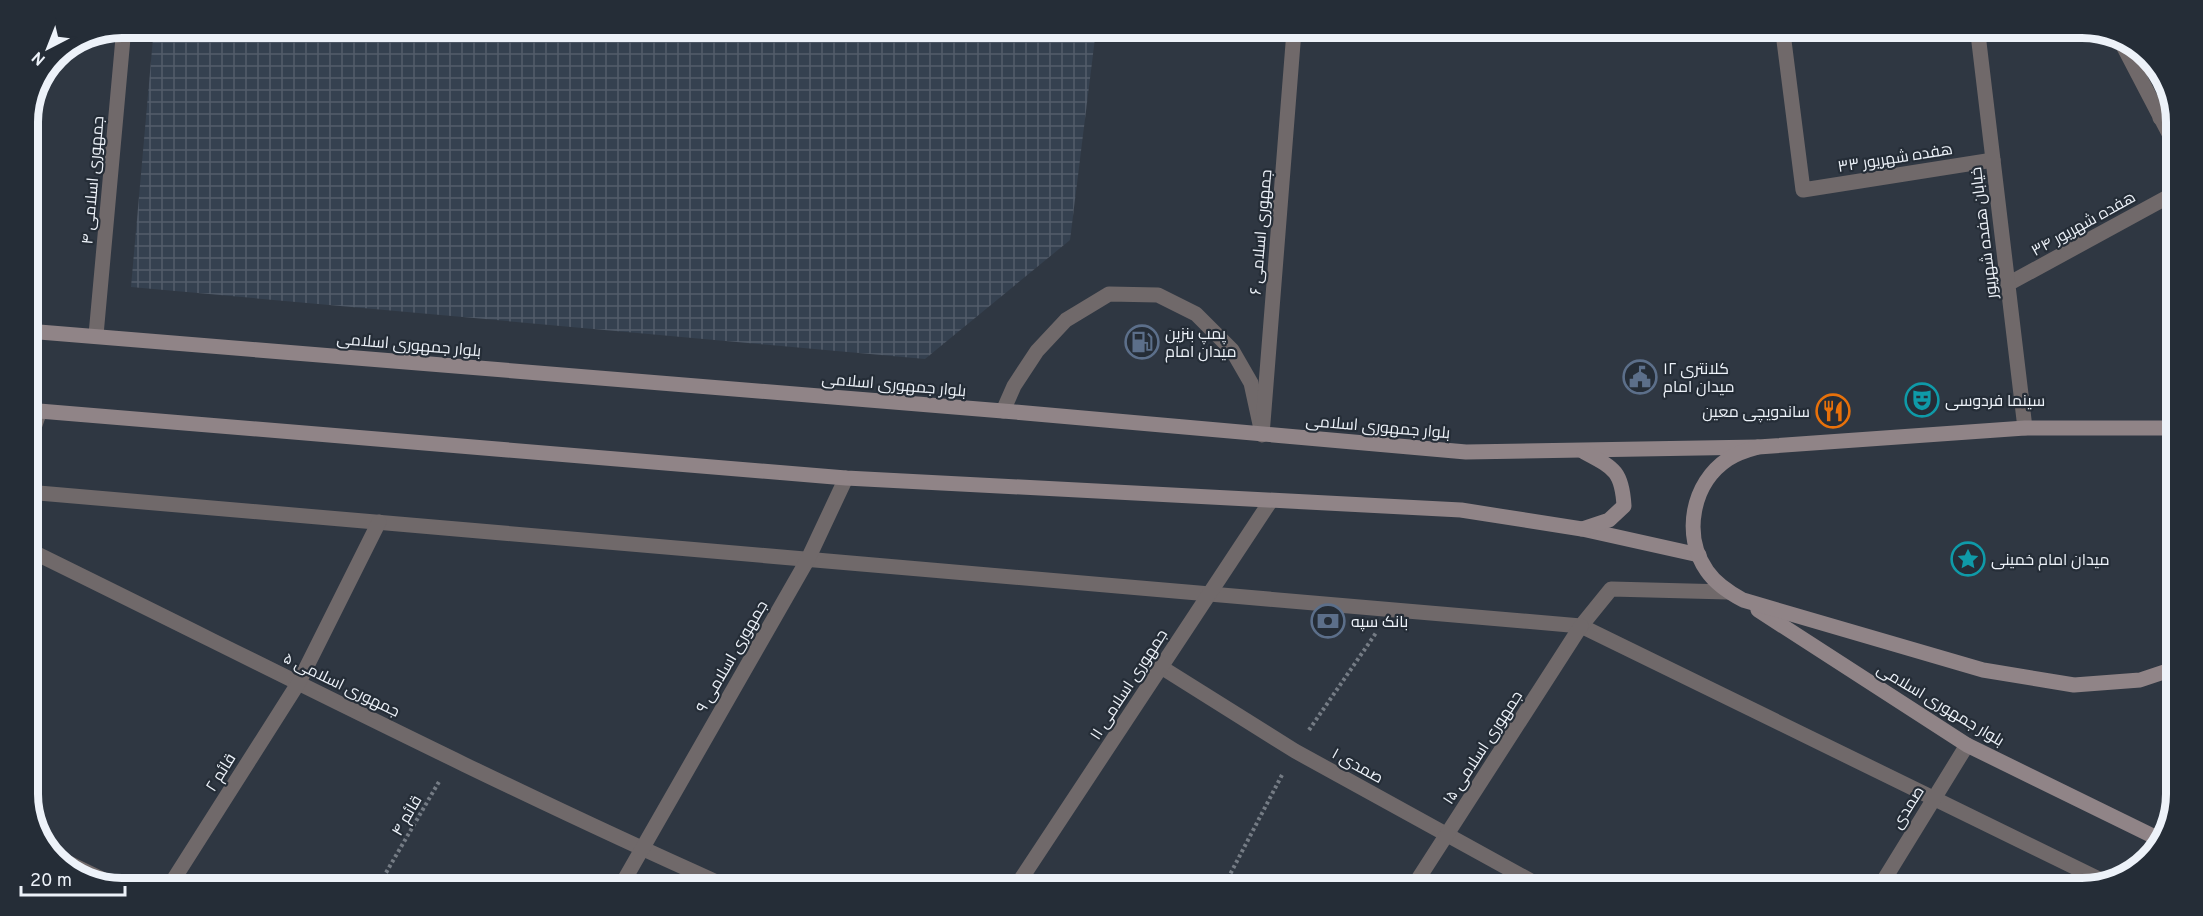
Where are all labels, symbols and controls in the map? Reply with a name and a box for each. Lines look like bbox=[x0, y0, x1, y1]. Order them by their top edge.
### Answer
north arrow bbox=[18, 18, 78, 78]
text: N bbox=[28, 46, 50, 69]
street label: جمهوری اسلامی ۴ bbox=[78, 115, 110, 245]
street label: هفده شهریور ۳۳ bbox=[1836, 140, 1954, 178]
street label: خیابان هفده شهریور bbox=[1967, 166, 2003, 301]
street label: جمهوری اسلامی ۶ bbox=[1247, 169, 1277, 296]
street label: هفده شهریور ۳۴ bbox=[2028, 188, 2140, 262]
fuel station icon: پمپ بنزین میدان امام bbox=[1124, 324, 1160, 360]
place label: پمپ بنزین میدان امام bbox=[1165, 325, 1237, 363]
street label: بلوار جمهوری اسلامی bbox=[336, 330, 482, 362]
public building icon: کلانتری ۱۲ میدان امام bbox=[1622, 359, 1658, 395]
place label: کلانتری ۱۲ میدان امام bbox=[1663, 360, 1735, 398]
street label: بلوار جمهوری اسلامی bbox=[821, 370, 967, 402]
theatre icon: سینما فردوسی bbox=[1904, 382, 1940, 418]
place label: سینما فردوسی bbox=[1945, 392, 2045, 412]
restaurant icon: ساندویچی معین bbox=[1815, 393, 1851, 429]
place label: ساندویچی معین bbox=[1702, 403, 1810, 423]
street label: بلوار جمهوری اسلامی bbox=[1305, 412, 1451, 444]
place icon: میدان امام خمینی bbox=[1950, 541, 1986, 577]
place label: میدان امام خمینی bbox=[1991, 551, 2110, 571]
street label: جمهوری اسلامی ۹ bbox=[692, 597, 773, 717]
bank icon: بانک سپه bbox=[1310, 603, 1346, 639]
place label: بانک سپه bbox=[1351, 613, 1408, 633]
street label: جمهوری اسلامی ۱۱ bbox=[1086, 626, 1173, 744]
street label: جمهوری اسلامی ۵ bbox=[280, 649, 403, 723]
street label: بلوار جمهوری اسلامی bbox=[1873, 660, 2007, 752]
street label: جمهوری اسلامی ۱۵ bbox=[1439, 687, 1528, 809]
street label: صمدی ۱ bbox=[1328, 745, 1386, 789]
street label: قائم ۲ bbox=[202, 750, 241, 796]
street label: صمدی bbox=[1888, 783, 1930, 833]
street label: قائم ۴ bbox=[388, 792, 427, 840]
scale bar bbox=[21, 859, 124, 897]
text: 20 m bbox=[30, 870, 72, 893]

